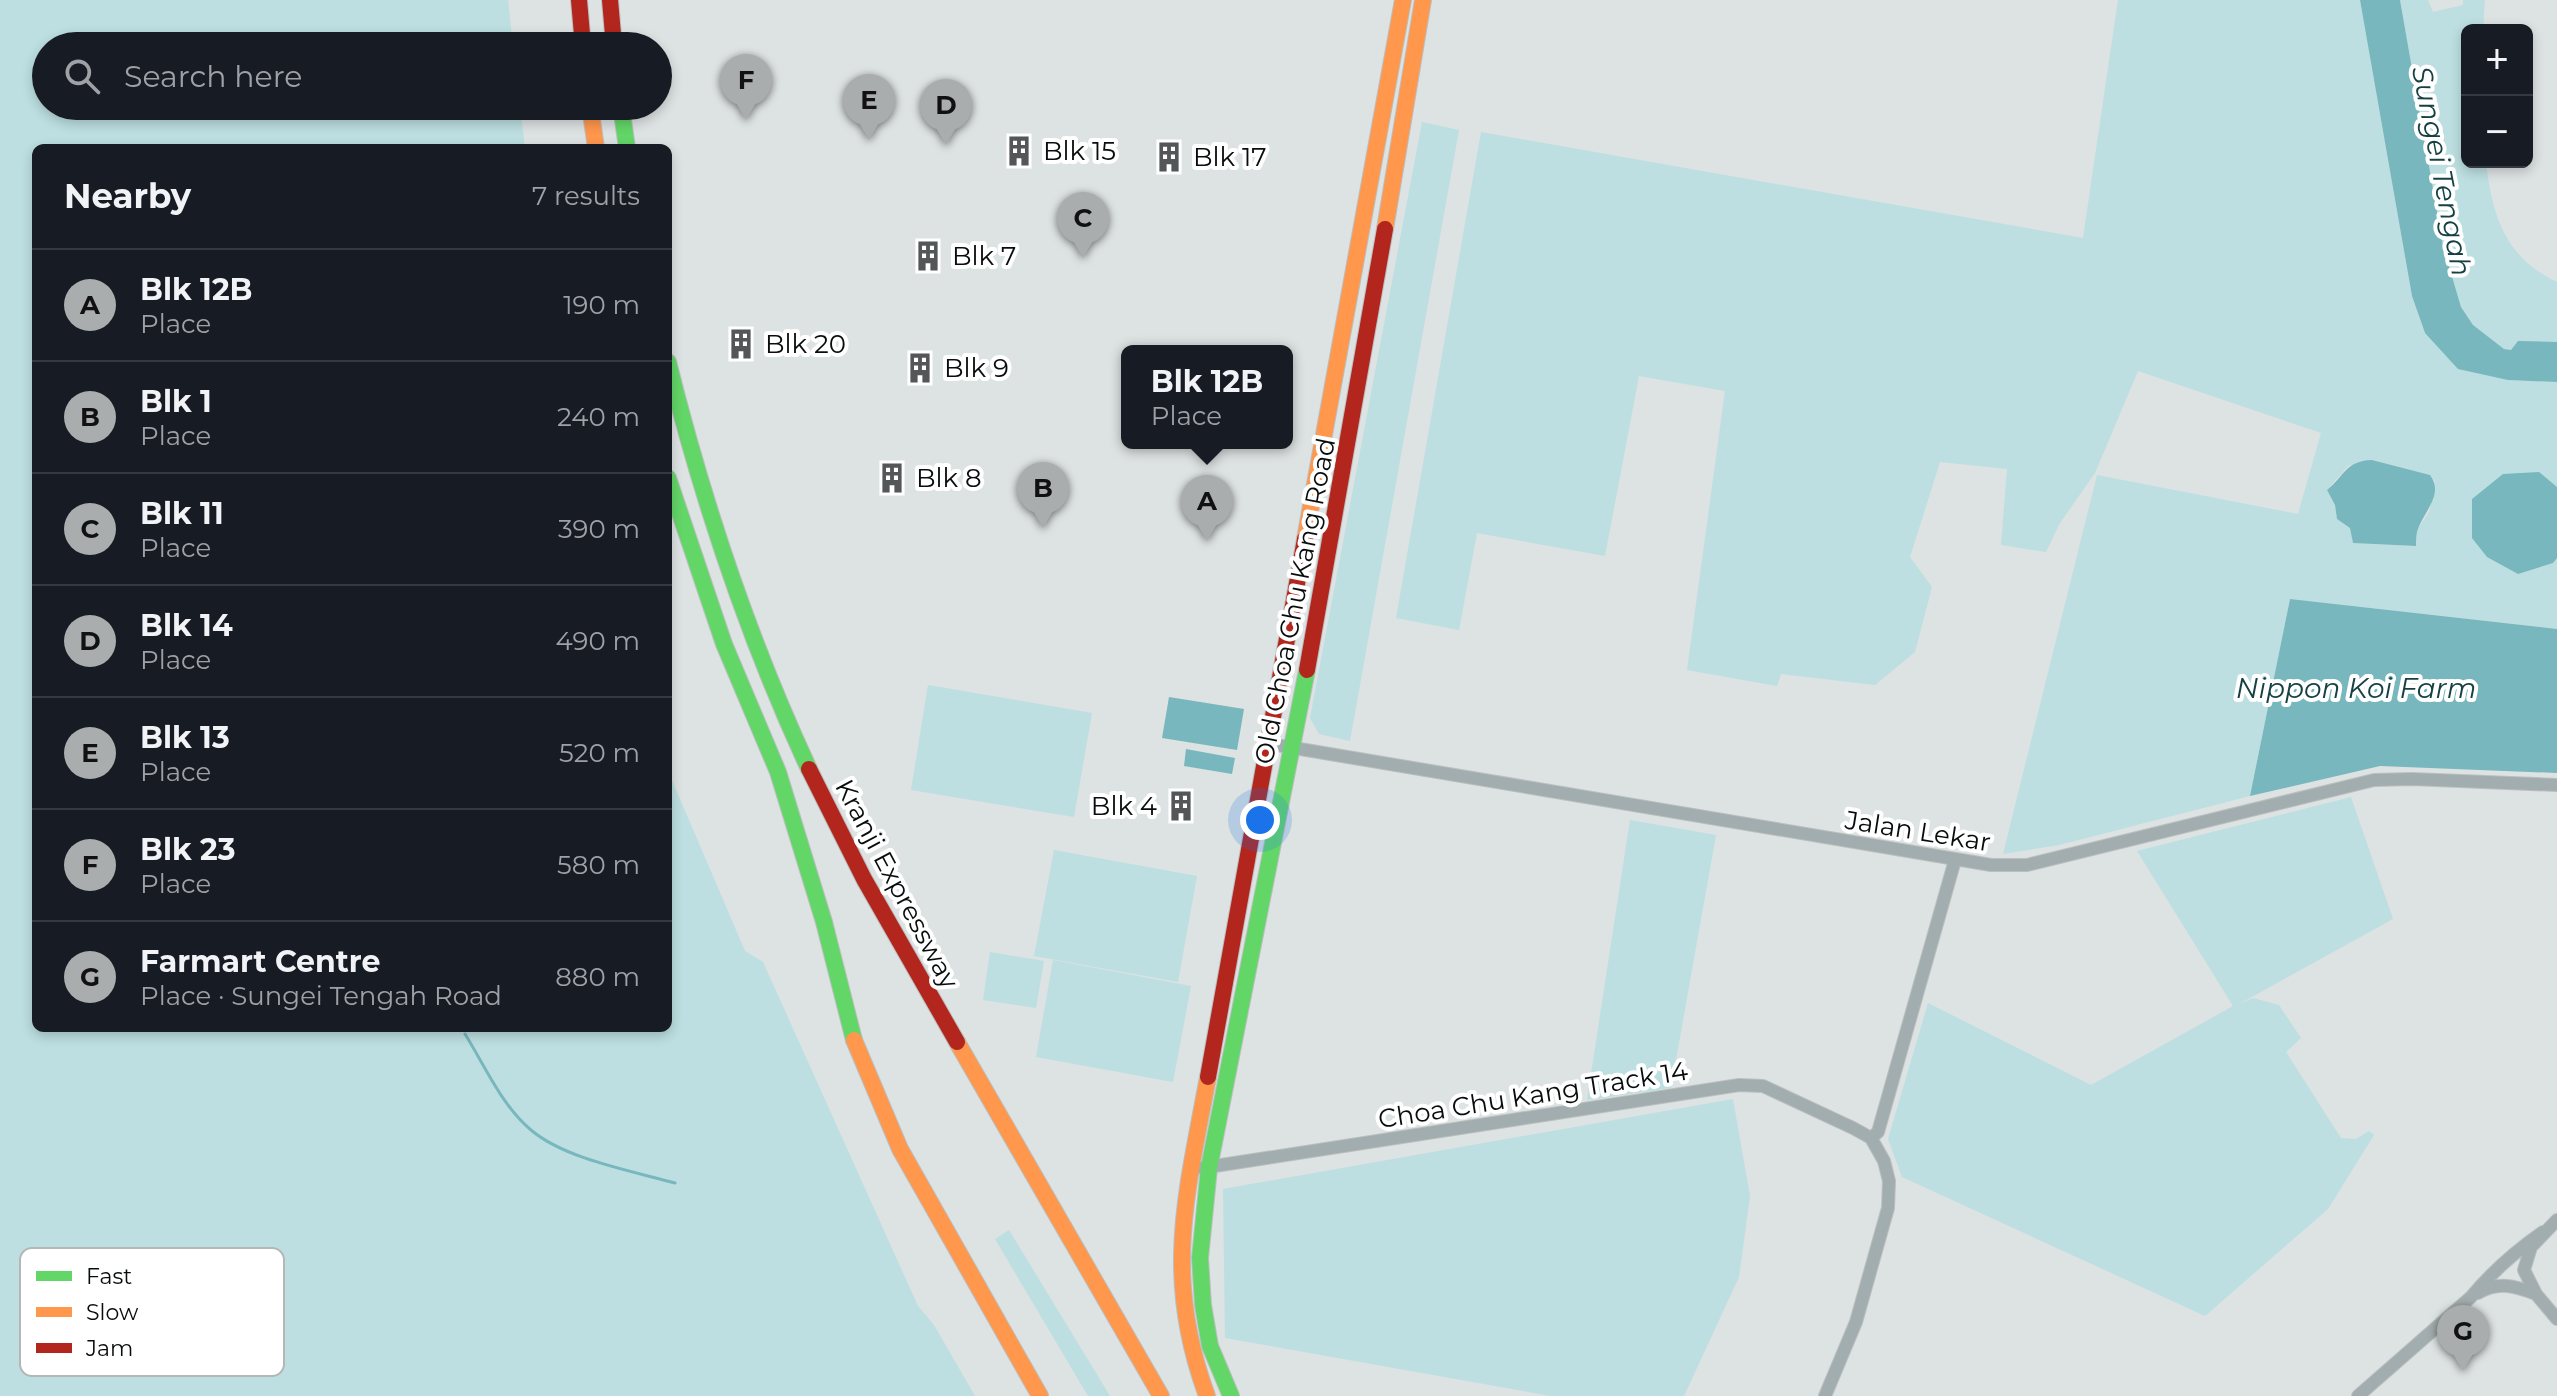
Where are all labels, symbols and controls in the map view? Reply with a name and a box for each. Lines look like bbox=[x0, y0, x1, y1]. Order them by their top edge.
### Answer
map controls bbox=[2461, 24, 2533, 168]
button: + bbox=[2461, 24, 2533, 96]
search box bbox=[32, 32, 672, 120]
icon: search bbox=[60, 54, 104, 98]
pin: F bbox=[720, 54, 772, 120]
text: Search here bbox=[124, 58, 302, 95]
water label: Sungei Tengah bbox=[2405, 63, 2479, 279]
pin: E bbox=[843, 74, 895, 140]
pin: D bbox=[920, 79, 972, 145]
button: − bbox=[2461, 96, 2533, 168]
building icon: Blk 15 bbox=[1002, 134, 1036, 168]
place label: Blk 15 bbox=[1043, 135, 1116, 167]
building icon: Blk 17 bbox=[1152, 140, 1186, 174]
place label: Blk 17 bbox=[1193, 141, 1267, 173]
text: Nearby bbox=[64, 175, 191, 217]
text: 7 results bbox=[532, 180, 640, 212]
pin: C bbox=[1057, 192, 1109, 258]
building icon: Blk 7 bbox=[911, 239, 945, 273]
place label: Blk 7 bbox=[952, 240, 1016, 272]
text: Blk 12B bbox=[140, 271, 253, 308]
text: A bbox=[80, 289, 100, 321]
text: 190 m bbox=[563, 289, 640, 321]
text: Place bbox=[140, 308, 211, 340]
building icon: Blk 20 bbox=[724, 327, 758, 361]
place label: Blk 20 bbox=[765, 328, 846, 360]
popup bbox=[1121, 345, 1293, 449]
building icon: Blk 9 bbox=[903, 351, 937, 385]
place label: Blk 9 bbox=[944, 352, 1009, 384]
text: Blk 12B bbox=[1151, 363, 1263, 400]
text: Blk 1 bbox=[140, 383, 212, 420]
text: Place bbox=[1151, 400, 1222, 432]
text: B bbox=[80, 401, 100, 433]
text: 240 m bbox=[557, 401, 640, 433]
text: Place bbox=[140, 420, 211, 452]
street label: Old Choa Chu Kang Road bbox=[1248, 435, 1342, 767]
building icon: Blk 8 bbox=[875, 461, 909, 495]
place label: Blk 8 bbox=[916, 462, 982, 494]
pin: B bbox=[1017, 462, 1069, 528]
pin: A bbox=[1181, 475, 1233, 541]
text: Blk 11 bbox=[140, 495, 224, 532]
text: C bbox=[81, 513, 99, 545]
text: 390 m bbox=[558, 513, 640, 545]
text: Place bbox=[140, 532, 211, 564]
text: Blk 14 bbox=[140, 607, 233, 644]
text: D bbox=[79, 625, 101, 657]
text: 490 m bbox=[556, 625, 640, 657]
text: Place bbox=[140, 644, 211, 676]
water label: Nippon Koi Farm bbox=[2236, 671, 2476, 705]
text: Blk 13 bbox=[140, 719, 230, 756]
text: E bbox=[81, 737, 99, 769]
text: 520 m bbox=[559, 737, 640, 769]
text: Place bbox=[140, 756, 211, 788]
street label: Kranji Expressway bbox=[828, 774, 966, 995]
building icon: Blk 4 bbox=[1164, 789, 1198, 823]
place label: Blk 4 bbox=[1091, 790, 1157, 822]
your location bbox=[1240, 800, 1280, 840]
street label: Jalan Lekar bbox=[1842, 804, 1993, 858]
text: Blk 23 bbox=[140, 831, 236, 868]
text: F bbox=[82, 849, 98, 881]
text: 580 m bbox=[557, 849, 640, 881]
text: Place bbox=[140, 868, 211, 900]
text: Farmart Centre bbox=[140, 943, 380, 980]
text: G bbox=[80, 961, 100, 993]
text: 880 m bbox=[555, 961, 640, 993]
text: Place · Sungei Tengah Road bbox=[140, 980, 502, 1012]
street label: Choa Chu Kang Track 14 bbox=[1376, 1055, 1690, 1135]
legend bbox=[20, 1248, 284, 1376]
text: Fast bbox=[86, 1263, 132, 1290]
text: Slow bbox=[86, 1299, 139, 1326]
pin: G bbox=[2437, 1305, 2489, 1371]
text: Jam bbox=[85, 1335, 133, 1362]

